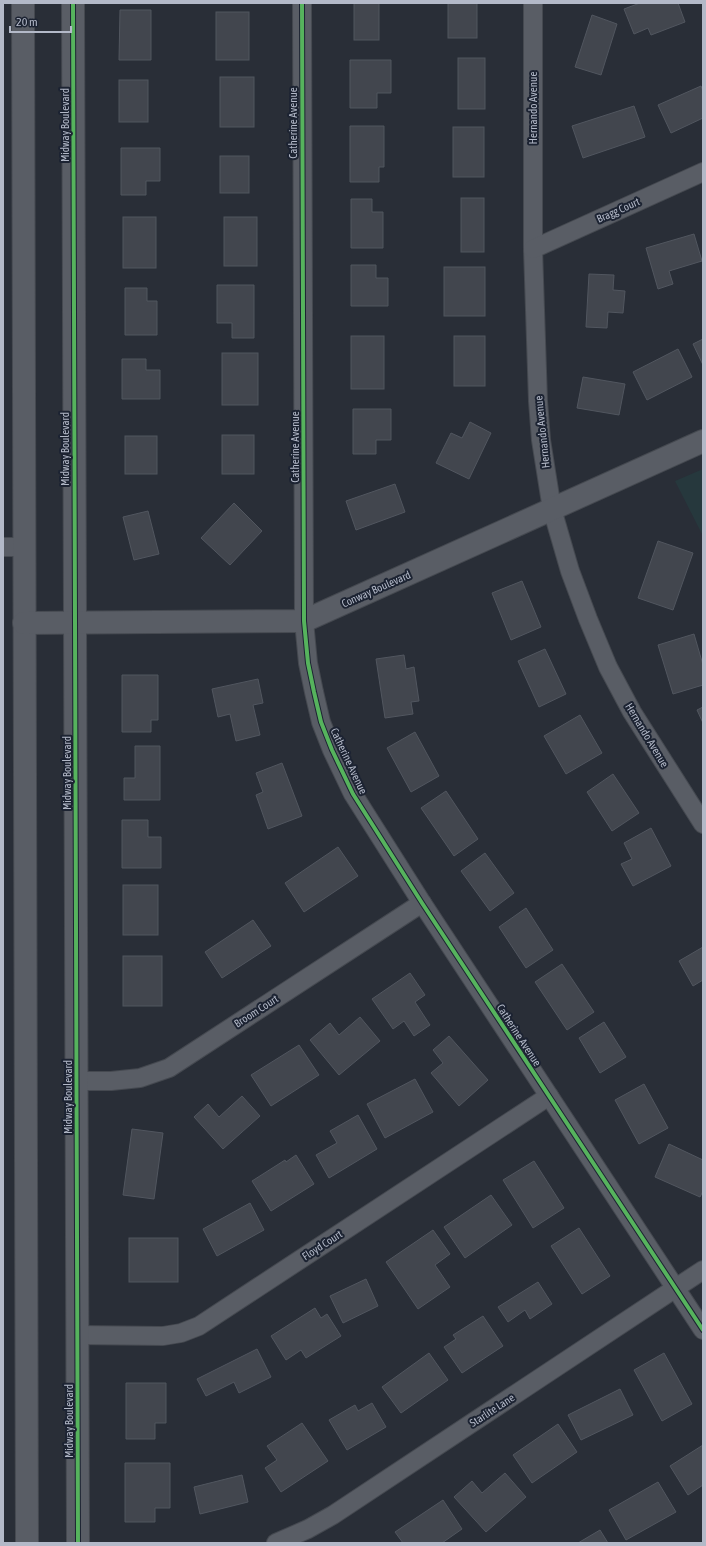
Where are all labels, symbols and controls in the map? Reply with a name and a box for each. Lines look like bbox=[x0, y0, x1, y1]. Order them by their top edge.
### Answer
scale bar bbox=[10, 8, 71, 34]
text: 20 m bbox=[16, 15, 38, 29]
street label: Hernando Avenue bbox=[527, 72, 539, 144]
street label: Catherine Avenue bbox=[287, 87, 299, 159]
street label: Midway Boulevard bbox=[59, 88, 71, 162]
street label: Bragg Court bbox=[595, 195, 641, 225]
street label: Hernando Avenue bbox=[532, 395, 552, 469]
street label: Catherine Avenue bbox=[289, 411, 301, 483]
street label: Midway Boulevard bbox=[59, 412, 71, 486]
street label: Conway Boulevard bbox=[340, 568, 412, 610]
street label: Hernando Avenue bbox=[623, 701, 671, 769]
street label: Catherine Avenue bbox=[328, 726, 370, 796]
street label: Midway Boulevard bbox=[61, 736, 73, 810]
street label: Broom Court bbox=[232, 992, 280, 1030]
street label: Catherine Avenue bbox=[494, 1002, 544, 1068]
street label: Midway Boulevard bbox=[62, 1060, 74, 1134]
street label: Floyd Court bbox=[300, 1228, 344, 1262]
street label: Midway Boulevard bbox=[63, 1384, 75, 1458]
street label: Starlite Lane bbox=[467, 1391, 517, 1429]

